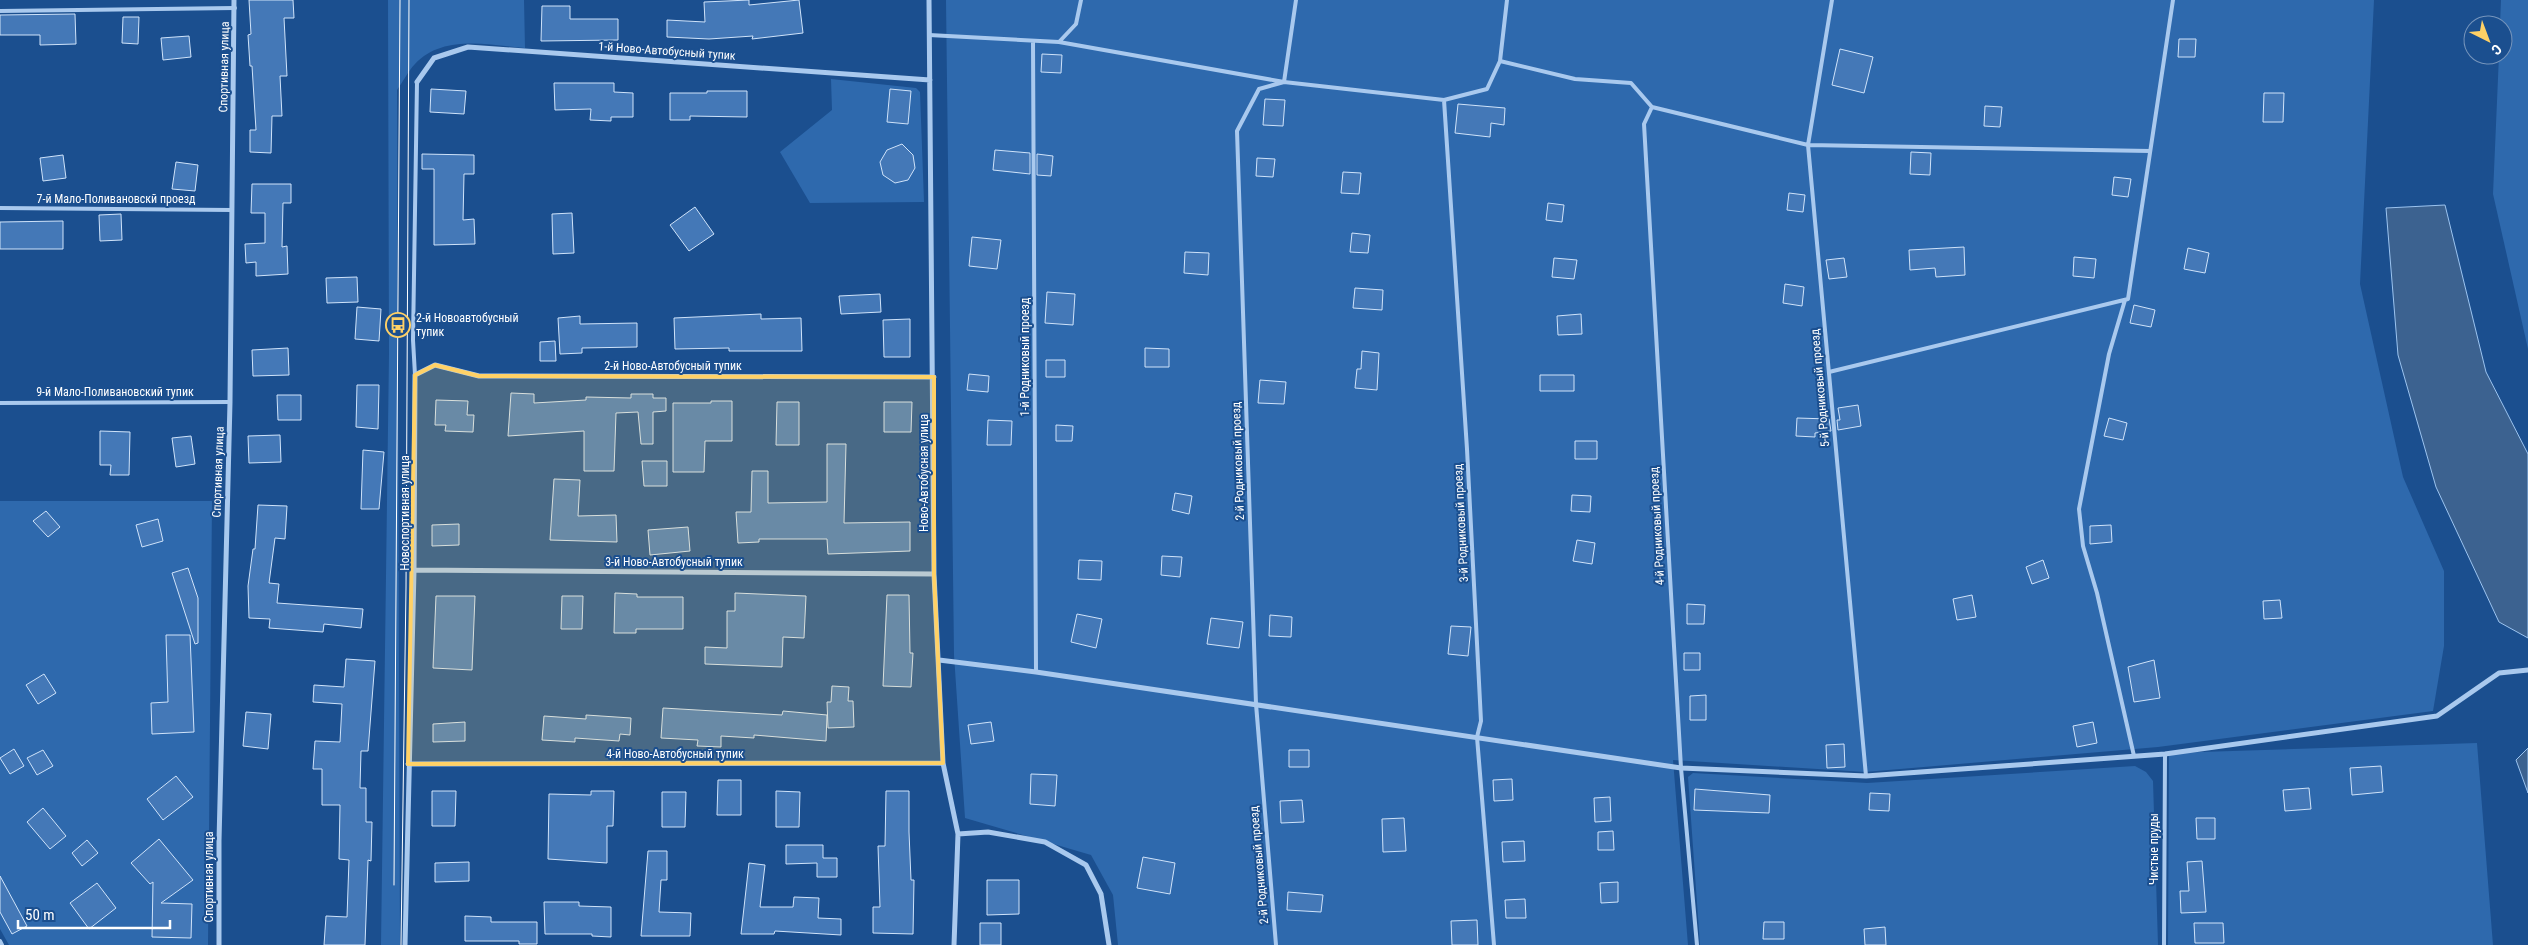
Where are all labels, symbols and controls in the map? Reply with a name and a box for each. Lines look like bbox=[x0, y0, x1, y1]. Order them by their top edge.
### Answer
north arrow bbox=[2463, 15, 2513, 65]
street label: Спортивная улица bbox=[216, 21, 232, 113]
street label: 1-й Ново-Автобусный тупик bbox=[598, 39, 736, 63]
text: С bbox=[2488, 41, 2505, 58]
street label: 7-й Мало-Поливановскй проезд bbox=[37, 192, 196, 206]
street label: 1-й Родниковый проезд bbox=[1018, 297, 1032, 416]
place label: 2-й Новоавтобусный тупик bbox=[416, 311, 519, 339]
bus stop icon: 2-й Новоавтобусный тупик bbox=[385, 312, 411, 338]
street label: 5-й Родниковый проезд bbox=[1808, 328, 1832, 448]
street label: 2-й Ново-Автобусный тупик bbox=[604, 359, 742, 373]
street label: 9-й Мало-Поливановский тупик bbox=[36, 385, 194, 399]
street label: 2-й Родниковый проезд bbox=[1229, 401, 1247, 521]
street label: Ново-Автобусная улица bbox=[917, 414, 931, 532]
street label: Спортивная улица bbox=[209, 426, 227, 518]
street label: Новоспортивная улица bbox=[398, 455, 412, 571]
street label: 3-й Родниковый проезд bbox=[1451, 463, 1471, 583]
street label: 4-й Родниковый проезд bbox=[1647, 466, 1667, 586]
street label: 3-й Ново-Автобусный тупик bbox=[605, 555, 743, 569]
street label: 4-й Ново-Автобусный тупик bbox=[606, 747, 744, 761]
street label: 2-й Родниковый проезд bbox=[1247, 805, 1271, 925]
street label: Чистые пруды bbox=[2147, 813, 2161, 885]
street label: Спортивная улица bbox=[202, 831, 216, 923]
scale bar bbox=[18, 898, 170, 930]
text: 50 m bbox=[25, 906, 55, 924]

